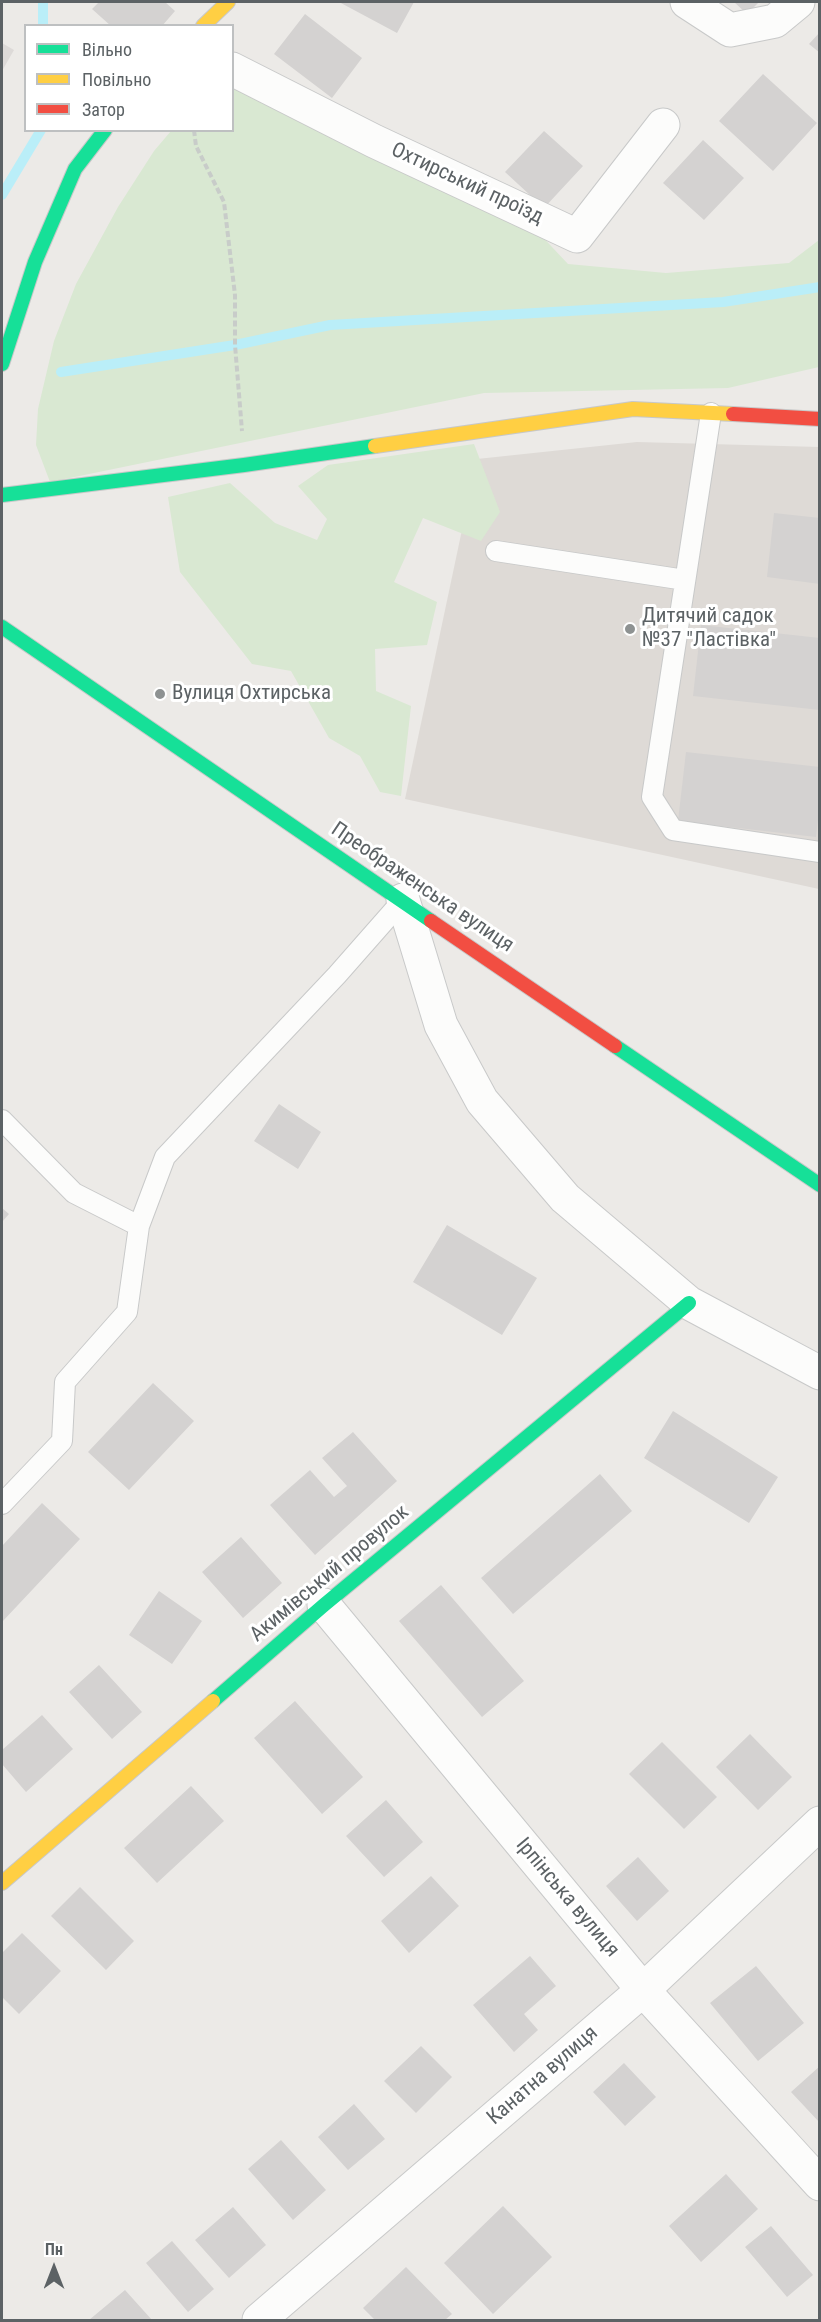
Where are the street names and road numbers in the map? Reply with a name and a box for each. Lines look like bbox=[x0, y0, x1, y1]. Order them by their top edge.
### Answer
street label: Охтирський проїзд bbox=[387, 138, 547, 230]
street label: Преображенська вулиця bbox=[326, 818, 518, 958]
street label: Акимівський провулок bbox=[245, 1500, 415, 1648]
street label: Ірпінська вулиця bbox=[510, 1833, 624, 1963]
street label: Канатна вулиця bbox=[483, 2021, 603, 2131]

